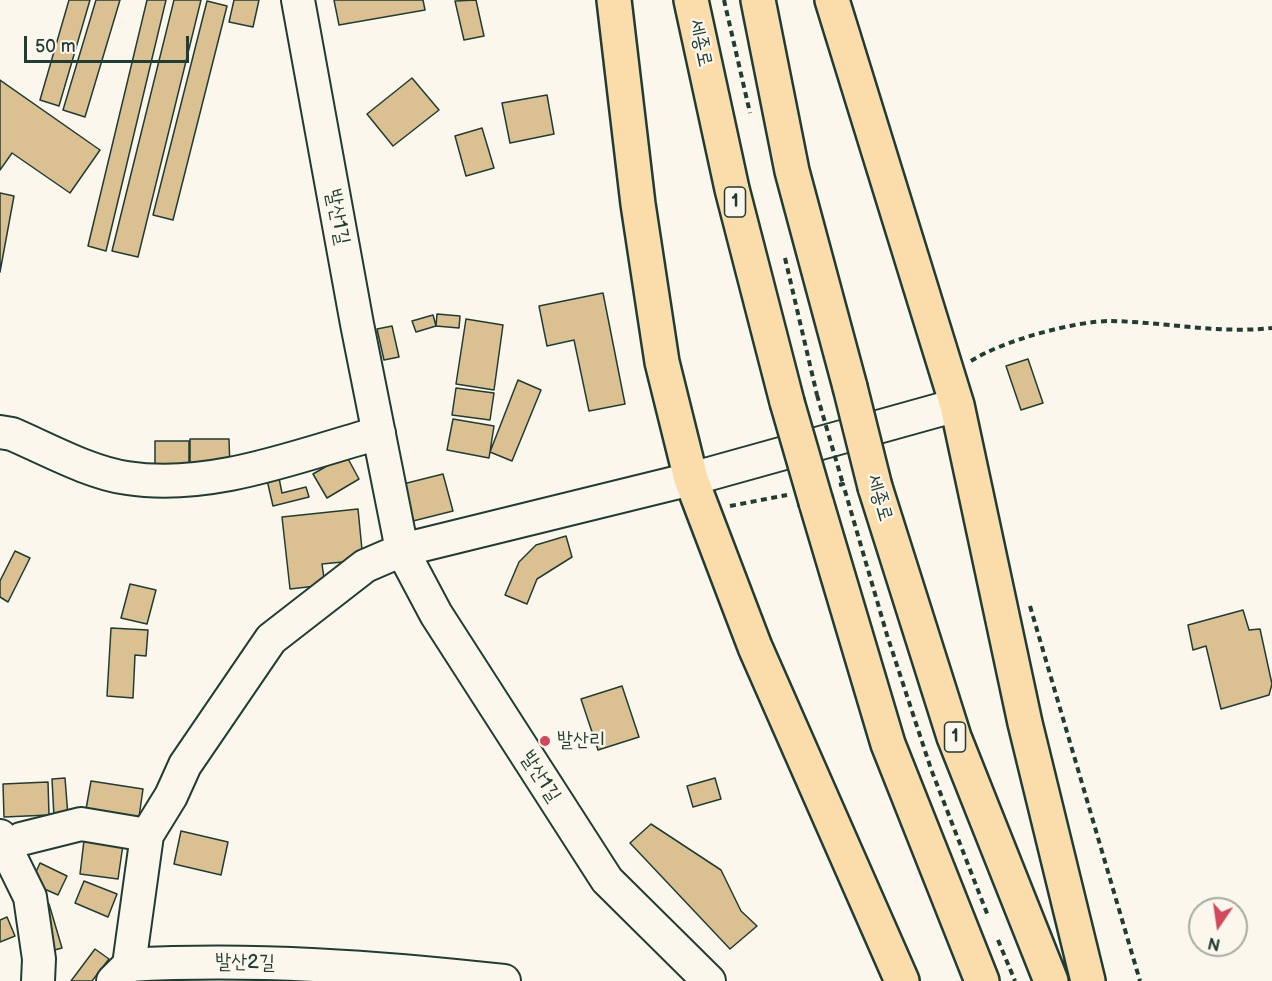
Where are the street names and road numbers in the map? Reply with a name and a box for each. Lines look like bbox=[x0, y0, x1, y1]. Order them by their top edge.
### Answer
street label: 세종로 bbox=[683, 17, 717, 69]
street label: 발산1길 bbox=[320, 187, 354, 247]
road number: 1 bbox=[724, 187, 746, 217]
street label: 세종로 bbox=[861, 471, 897, 525]
road number: 1 bbox=[944, 722, 966, 752]
street label: 발산1길 bbox=[515, 747, 565, 807]
street label: 발산2길 bbox=[215, 950, 275, 976]

